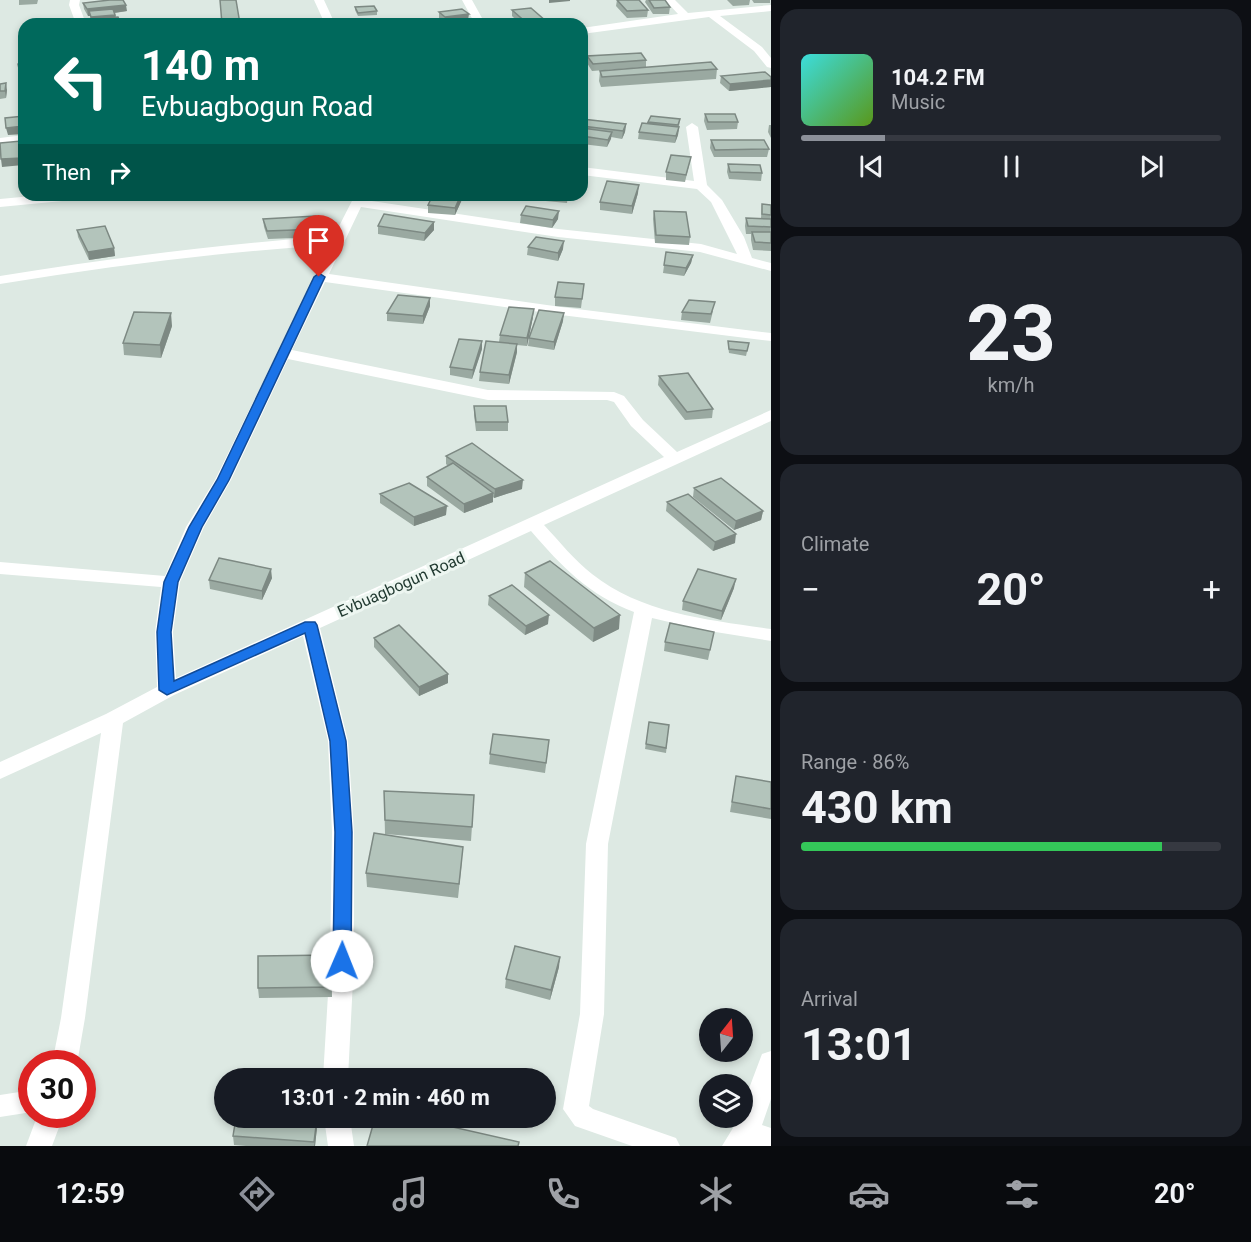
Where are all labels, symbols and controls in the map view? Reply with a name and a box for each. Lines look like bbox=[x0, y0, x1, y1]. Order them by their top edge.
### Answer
text: 140 m bbox=[141, 41, 260, 90]
icon: left bbox=[42, 42, 120, 120]
text: 104.2 FM bbox=[891, 65, 985, 90]
text: Music bbox=[891, 90, 945, 114]
text: Evbuagbogun Road bbox=[141, 91, 373, 123]
icon: previous bbox=[855, 150, 888, 183]
icon: pause bbox=[995, 150, 1028, 183]
icon: next bbox=[1135, 150, 1168, 183]
icon: right bbox=[103, 156, 136, 189]
text: Then bbox=[42, 160, 91, 185]
pin bbox=[293, 215, 344, 277]
icon: arrive bbox=[302, 224, 335, 257]
text: 23 bbox=[966, 288, 1056, 379]
text: km/h bbox=[988, 373, 1034, 397]
text: Climate bbox=[801, 532, 869, 556]
street label: Evbuagbogun Road bbox=[335, 548, 468, 621]
text: 20° bbox=[976, 563, 1046, 616]
text: − bbox=[801, 570, 820, 609]
text: + bbox=[1202, 570, 1221, 609]
text: Range · 86% bbox=[801, 750, 909, 774]
text: 430 km bbox=[801, 781, 953, 834]
position arrow bbox=[310, 929, 374, 993]
text: Arrival bbox=[801, 987, 858, 1011]
north arrow bbox=[699, 1008, 753, 1062]
map controls bbox=[699, 1008, 753, 1128]
text: 13:01 bbox=[801, 1018, 917, 1071]
speed limit sign: 30 bbox=[18, 1050, 96, 1128]
button: layers bbox=[699, 1074, 753, 1128]
text: 13:01 · 2 min · 460 m bbox=[280, 1085, 490, 1110]
icon: directions bbox=[236, 1173, 278, 1215]
icon: music bbox=[389, 1173, 431, 1215]
icon: phone bbox=[542, 1173, 584, 1215]
icon: climate bbox=[695, 1173, 737, 1215]
icon: car bbox=[848, 1173, 890, 1215]
icon: filters bbox=[1001, 1173, 1043, 1215]
text: 12:59 bbox=[55, 1178, 125, 1210]
text: 20° bbox=[1154, 1178, 1195, 1210]

